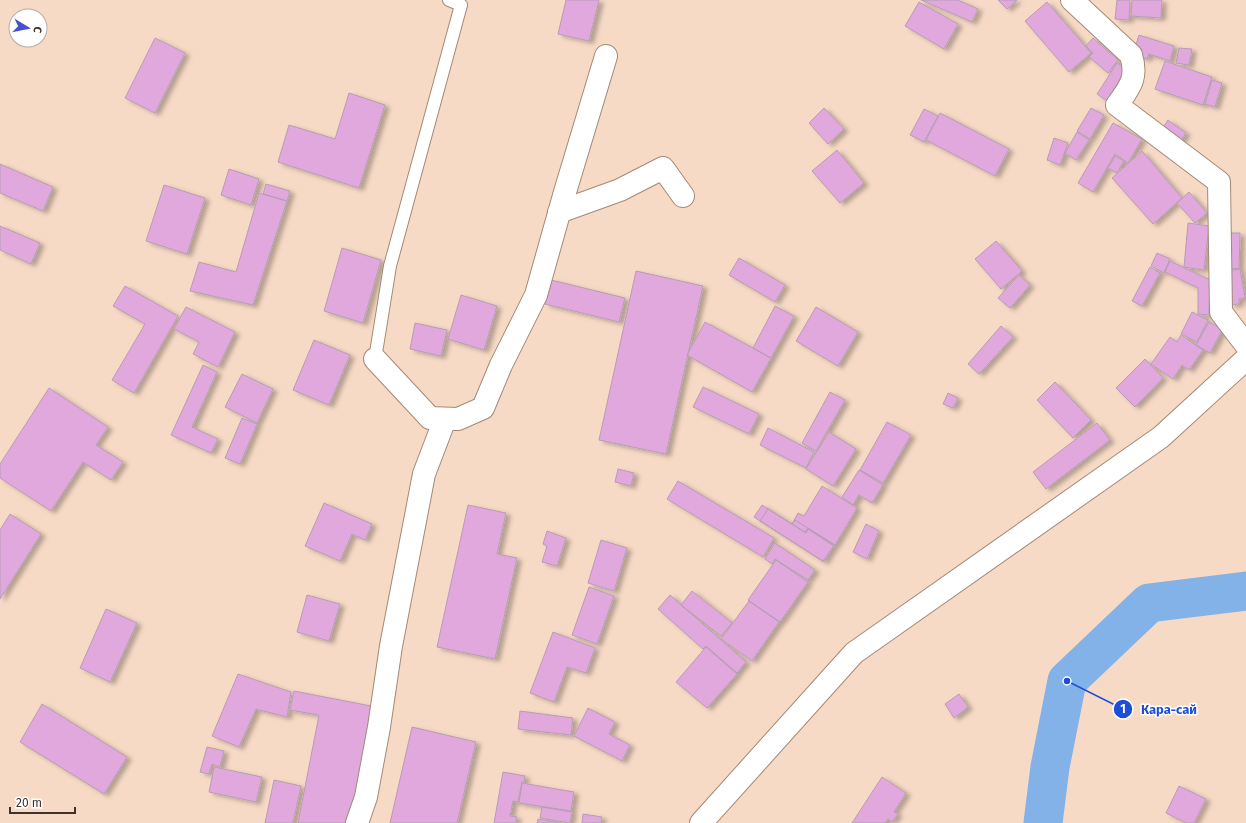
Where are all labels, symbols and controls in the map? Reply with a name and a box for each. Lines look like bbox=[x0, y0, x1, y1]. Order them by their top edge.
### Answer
north arrow bbox=[8, 8, 48, 48]
text: С bbox=[30, 25, 44, 35]
callout: Кара-сай bbox=[1113, 697, 1205, 722]
text: 1 bbox=[1120, 702, 1126, 716]
text: Кара-сай bbox=[1141, 702, 1197, 717]
scale bar bbox=[10, 789, 75, 815]
text: 20 m bbox=[16, 796, 42, 810]

